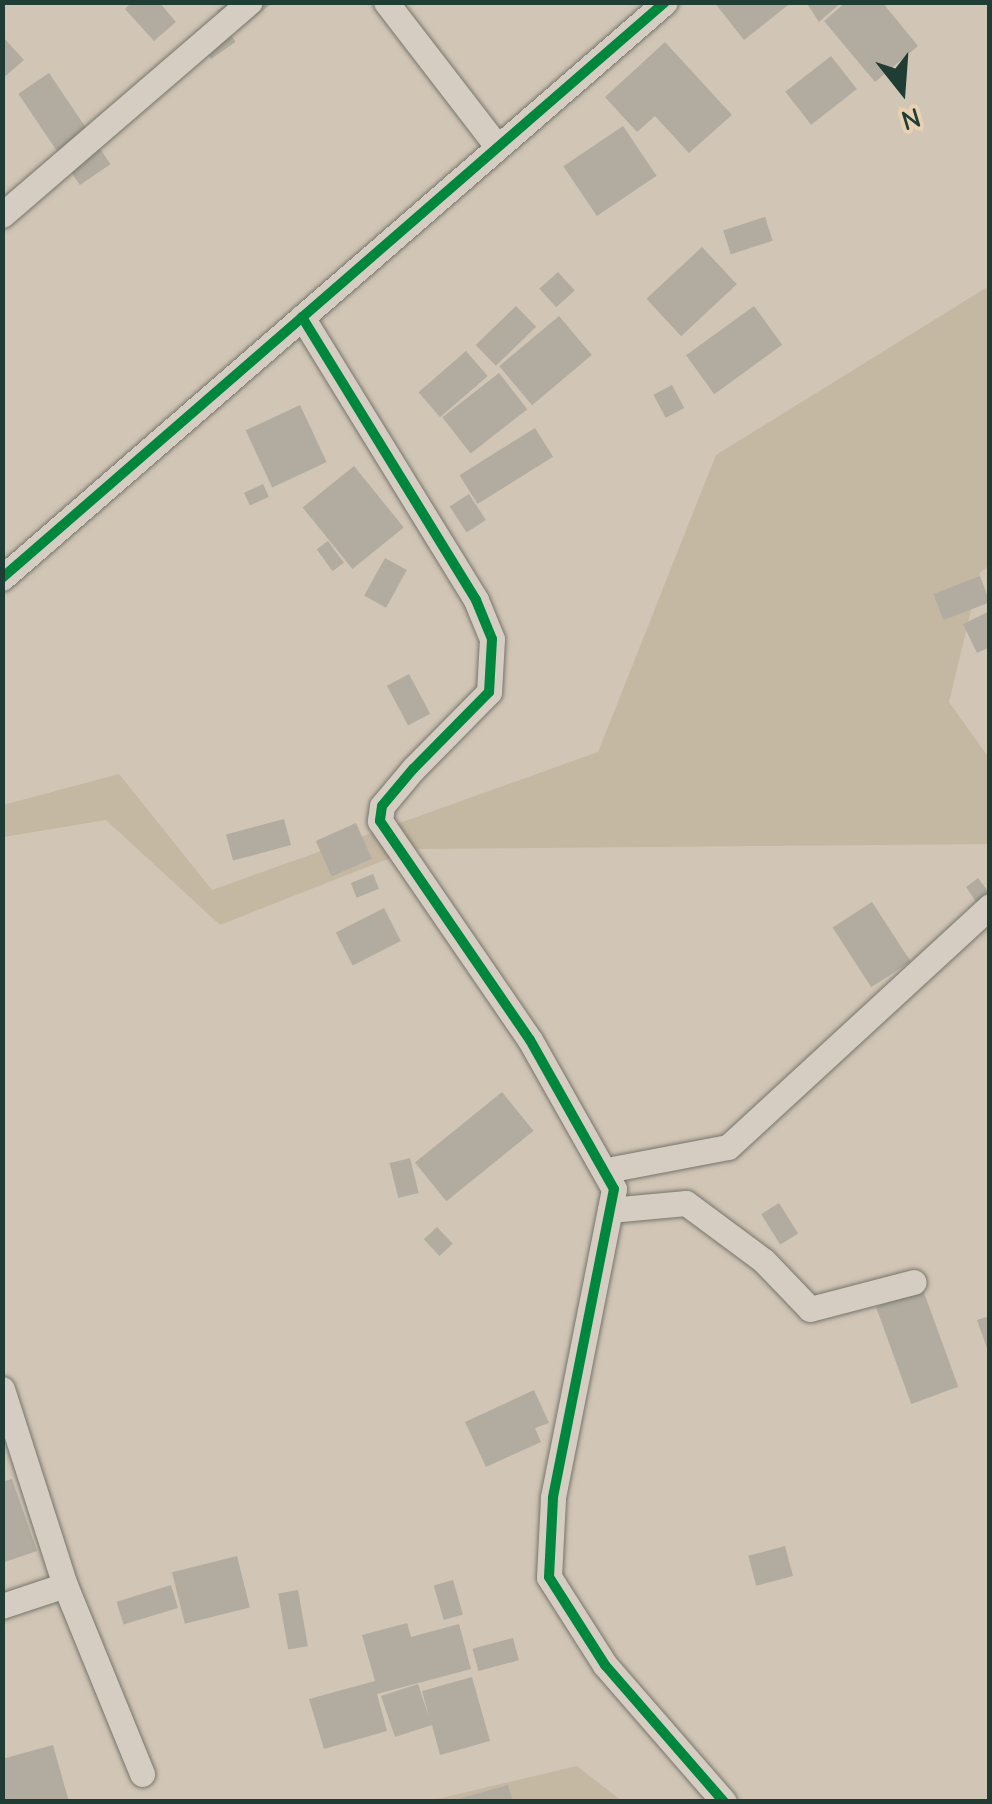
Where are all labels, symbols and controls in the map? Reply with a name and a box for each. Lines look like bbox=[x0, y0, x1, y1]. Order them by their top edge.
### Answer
north arrow bbox=[852, 40, 952, 140]
text: N bbox=[897, 101, 924, 137]

